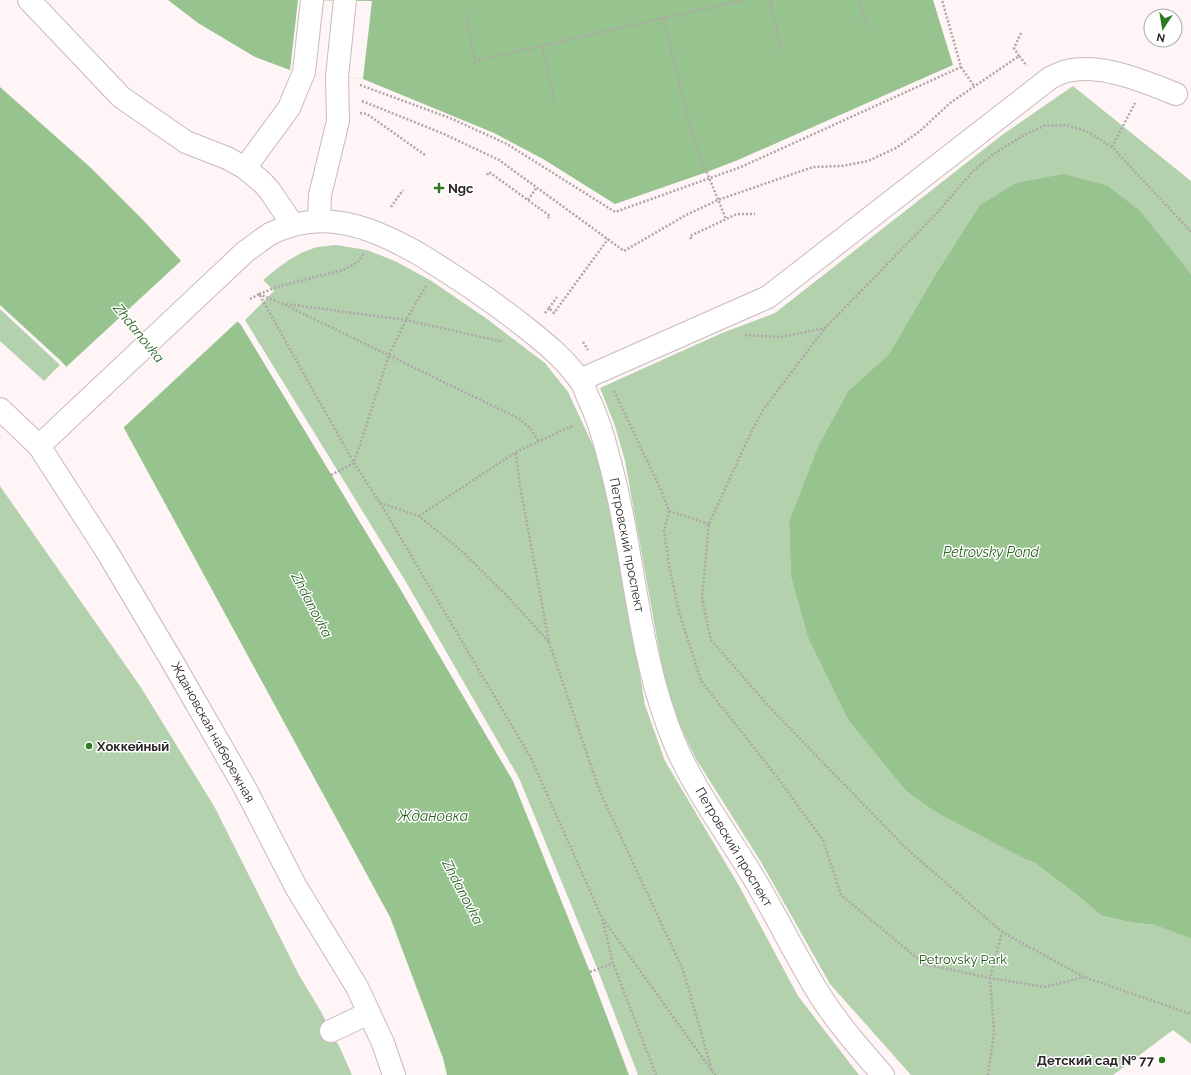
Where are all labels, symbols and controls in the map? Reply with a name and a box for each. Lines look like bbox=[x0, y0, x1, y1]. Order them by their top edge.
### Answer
north arrow bbox=[1143, 8, 1183, 48]
text: N bbox=[1156, 30, 1166, 45]
place label: Ngc bbox=[448, 181, 474, 196]
marker: Ngc bbox=[433, 182, 445, 194]
water label: Zhdanovka bbox=[110, 300, 168, 366]
street label: Петровский проспект bbox=[607, 476, 647, 614]
water label: Petrovsky Pond bbox=[943, 544, 1040, 560]
water label: Zhdanovka bbox=[288, 569, 336, 640]
street label: Ждановская набережная bbox=[168, 659, 258, 805]
place label: Хоккейный bbox=[96, 739, 169, 754]
marker: Хоккейный bbox=[84, 741, 94, 751]
street label: Петровский проспект bbox=[692, 785, 776, 909]
water label: Ждановка bbox=[397, 808, 468, 824]
water label: Zhdanovka bbox=[439, 856, 487, 927]
park label: Petrovsky Park bbox=[919, 952, 1007, 967]
place label: Детский сад № 77 bbox=[1037, 1053, 1155, 1068]
marker: Детский сад № 77 bbox=[1157, 1055, 1167, 1065]

